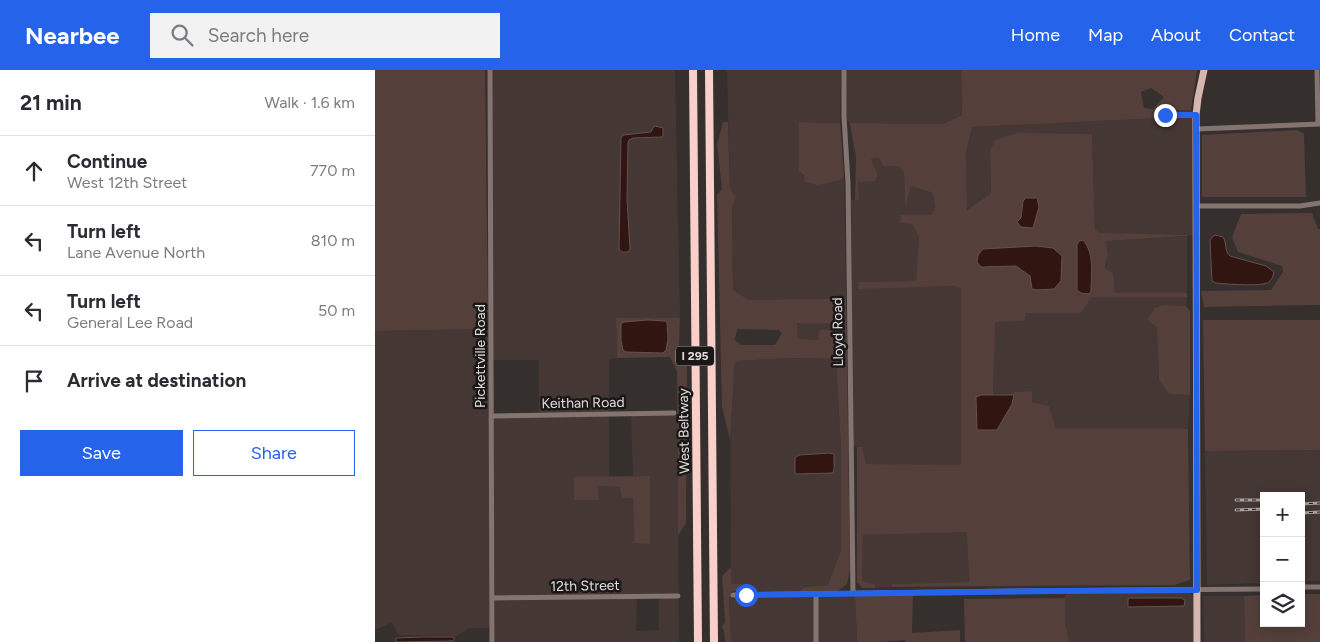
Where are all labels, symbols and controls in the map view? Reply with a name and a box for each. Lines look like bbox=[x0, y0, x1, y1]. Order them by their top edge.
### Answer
search box bbox=[150, 13, 500, 58]
text: Nearbee bbox=[25, 21, 120, 50]
icon: search bbox=[168, 21, 196, 49]
text: Search here bbox=[208, 24, 309, 47]
text: Home bbox=[1011, 24, 1060, 46]
text: Map bbox=[1088, 24, 1123, 46]
text: About bbox=[1151, 24, 1201, 46]
text: Contact bbox=[1229, 24, 1295, 46]
text: 21 min bbox=[20, 90, 82, 115]
text: Walk · 1.6 km bbox=[265, 93, 355, 112]
route end bbox=[1154, 104, 1177, 127]
text: Continue bbox=[67, 150, 147, 173]
icon: ahead bbox=[20, 157, 48, 185]
text: 770 m bbox=[310, 161, 355, 180]
text: West 12th Street bbox=[67, 173, 187, 192]
text: Turn left bbox=[67, 220, 141, 243]
icon: left bbox=[20, 227, 48, 255]
text: 810 m bbox=[311, 231, 355, 250]
text: Lane Avenue North bbox=[67, 243, 205, 262]
text: Turn left bbox=[67, 290, 141, 313]
icon: left bbox=[20, 297, 48, 325]
street label: Lloyd Road bbox=[829, 297, 847, 367]
text: 50 m bbox=[318, 301, 355, 320]
street label: Pickettville Road bbox=[472, 304, 489, 408]
text: General Lee Road bbox=[67, 313, 193, 332]
road number: I 295 bbox=[676, 346, 714, 366]
icon: arrive bbox=[20, 367, 48, 395]
text: Arrive at destination bbox=[67, 369, 246, 392]
street label: West Beltway bbox=[675, 387, 693, 474]
street label: Keithan Road bbox=[541, 394, 625, 412]
button: Save bbox=[20, 430, 183, 476]
button: Share bbox=[193, 430, 355, 476]
map controls bbox=[1260, 492, 1305, 627]
button: + bbox=[1260, 492, 1305, 537]
button: − bbox=[1260, 537, 1305, 582]
street label: 12th Street bbox=[550, 577, 620, 595]
button: layers bbox=[1260, 582, 1305, 627]
route start bbox=[735, 584, 758, 607]

